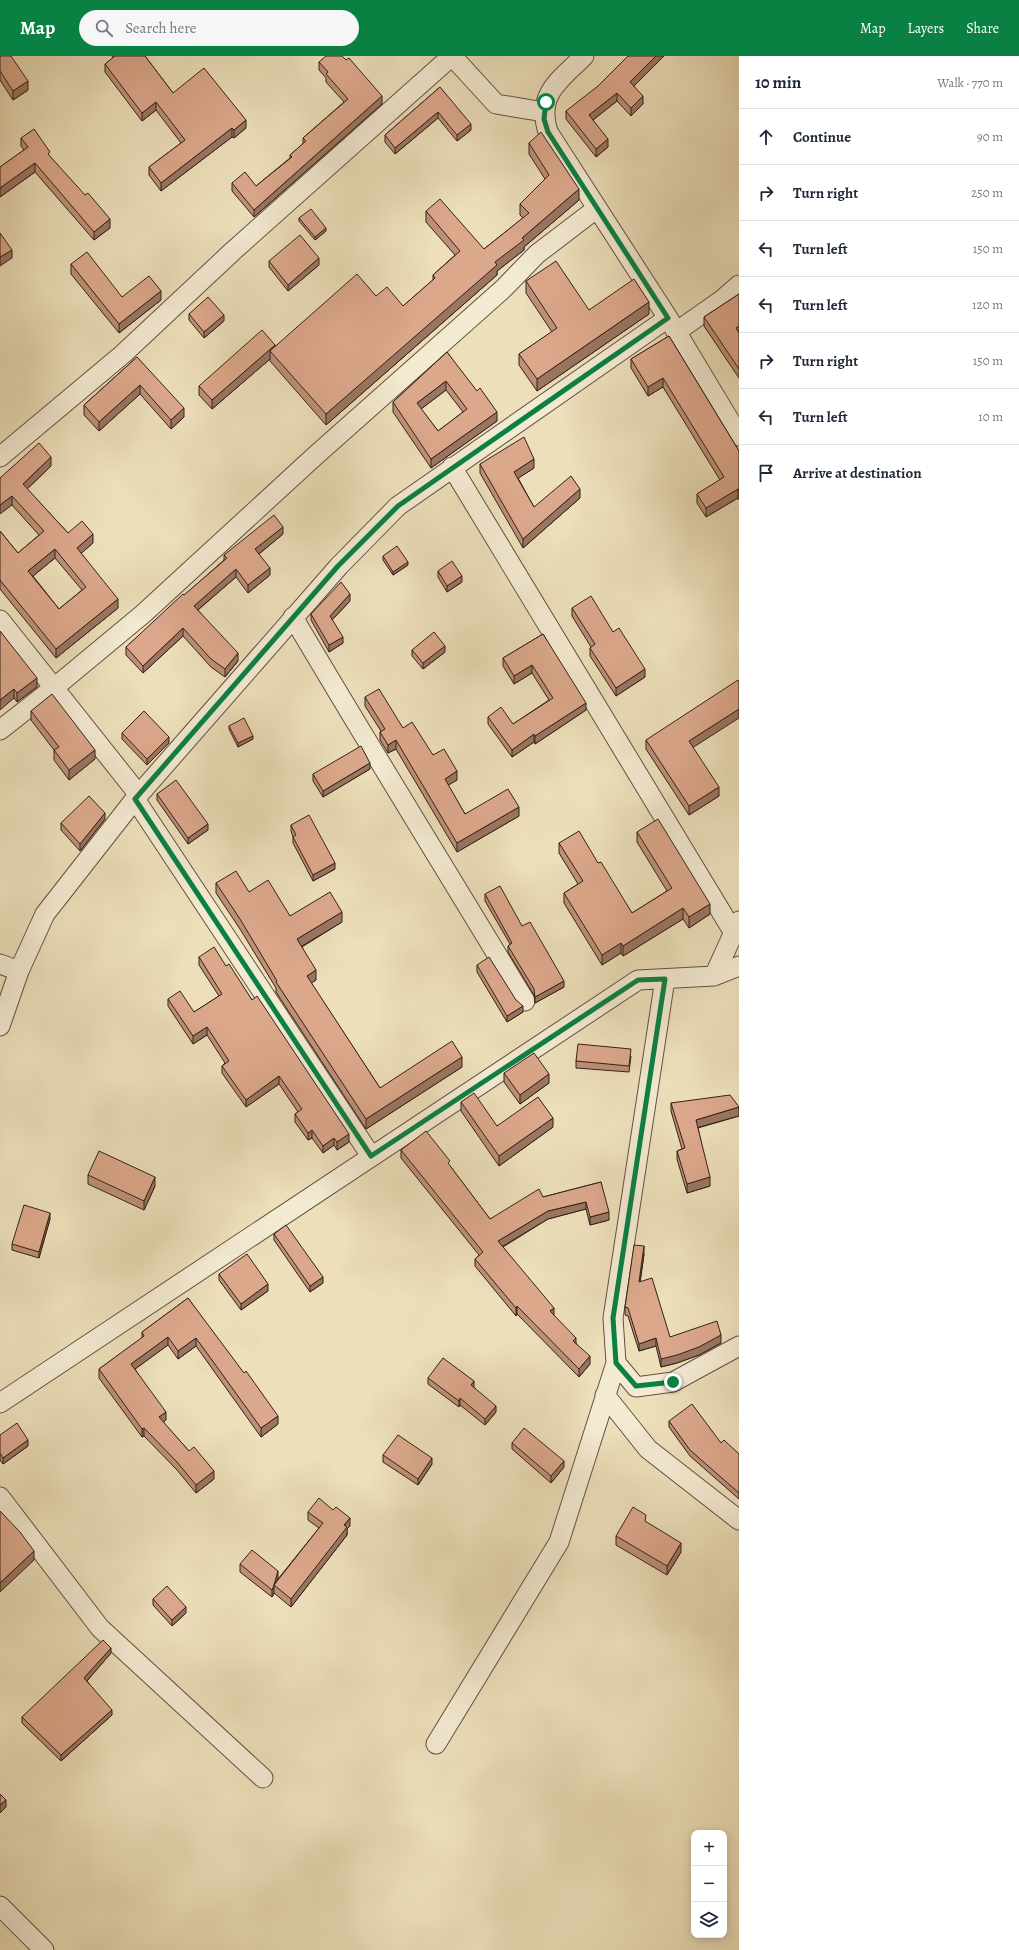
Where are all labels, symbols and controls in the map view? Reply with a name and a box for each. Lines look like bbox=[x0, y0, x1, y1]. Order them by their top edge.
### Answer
search box bbox=[79, 10, 359, 46]
text: Map bbox=[20, 15, 55, 41]
icon: search bbox=[93, 17, 115, 39]
text: Search here bbox=[125, 18, 197, 38]
text: Map bbox=[860, 19, 886, 38]
text: Layers bbox=[908, 19, 944, 38]
text: Share bbox=[966, 19, 999, 38]
text: 10 min bbox=[755, 71, 801, 94]
text: Walk · 770 m bbox=[937, 74, 1003, 91]
route start bbox=[537, 93, 555, 111]
icon: ahead bbox=[755, 126, 777, 148]
text: Continue bbox=[793, 127, 851, 147]
text: 90 m bbox=[977, 128, 1003, 145]
icon: right bbox=[755, 182, 777, 204]
text: Turn right bbox=[793, 183, 858, 203]
text: 250 m bbox=[971, 184, 1003, 201]
icon: left bbox=[755, 238, 777, 260]
text: Turn left bbox=[793, 239, 848, 259]
text: 150 m bbox=[973, 240, 1003, 257]
icon: left bbox=[755, 294, 777, 316]
text: Turn left bbox=[793, 295, 848, 315]
text: 120 m bbox=[972, 296, 1003, 313]
icon: right bbox=[755, 350, 777, 372]
text: Turn right bbox=[793, 351, 858, 371]
text: 150 m bbox=[973, 352, 1003, 369]
icon: left bbox=[755, 406, 777, 428]
text: Turn left bbox=[793, 407, 848, 427]
text: 10 m bbox=[978, 408, 1003, 425]
icon: arrive bbox=[755, 462, 777, 484]
text: Arrive at destination bbox=[793, 463, 922, 483]
route end bbox=[664, 1373, 682, 1391]
map controls bbox=[691, 1830, 727, 1938]
button: + bbox=[691, 1830, 727, 1866]
button: − bbox=[691, 1866, 727, 1902]
button: layers bbox=[691, 1902, 727, 1938]

